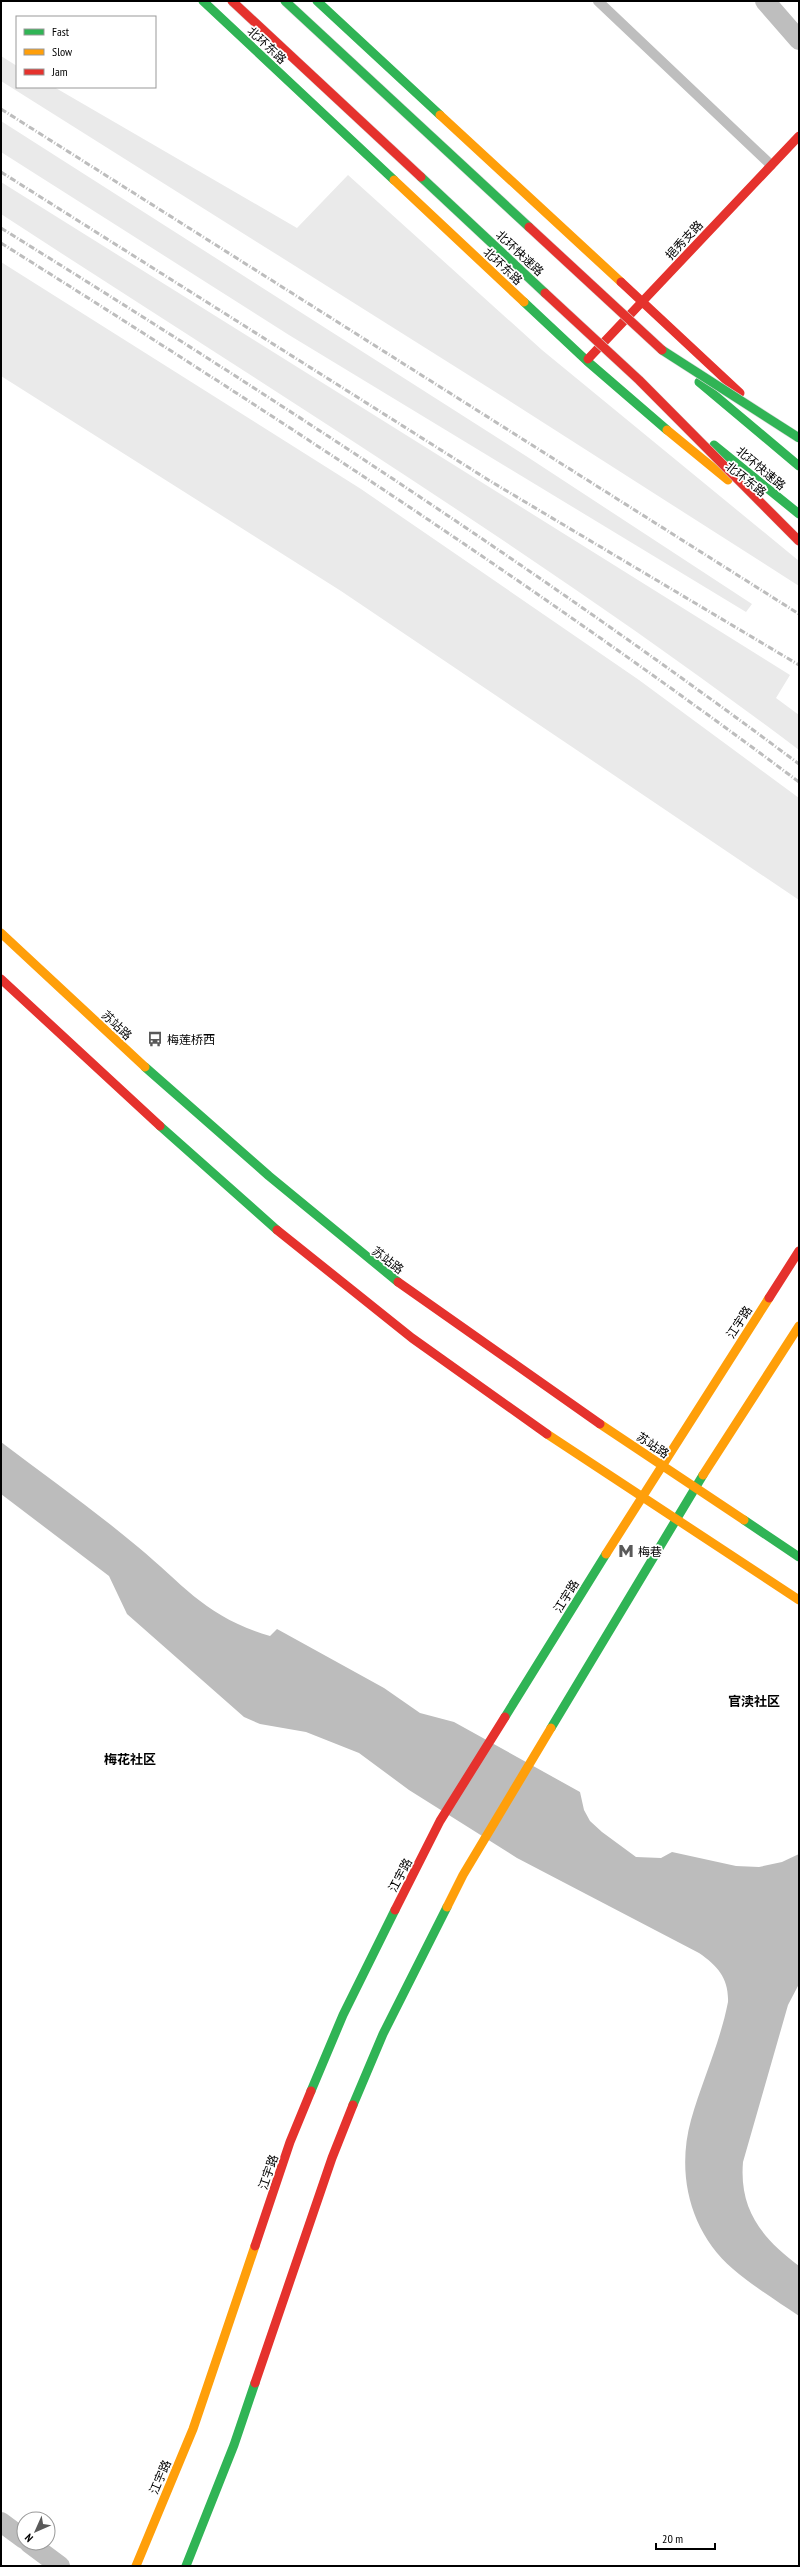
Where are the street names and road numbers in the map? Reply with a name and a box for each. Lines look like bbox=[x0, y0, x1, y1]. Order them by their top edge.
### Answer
street label: 北环东路 bbox=[244, 23, 290, 67]
street label: 挹秀支路 bbox=[662, 217, 706, 263]
street label: 北环快速路 bbox=[493, 227, 547, 279]
street label: 北环东路 bbox=[480, 244, 526, 288]
street label: 北环快速路 bbox=[733, 443, 789, 493]
street label: 北环东路 bbox=[722, 458, 770, 500]
street label: 苏站路 bbox=[99, 1007, 135, 1043]
street label: 苏站路 bbox=[369, 1243, 407, 1277]
street label: 江宇路 bbox=[723, 1303, 755, 1341]
street label: 苏站路 bbox=[634, 1429, 672, 1461]
street label: 江宇路 bbox=[550, 1577, 582, 1615]
street label: 江宇路 bbox=[385, 1856, 415, 1894]
street label: 江宇路 bbox=[255, 2153, 281, 2191]
street label: 江宇路 bbox=[146, 2457, 174, 2497]

